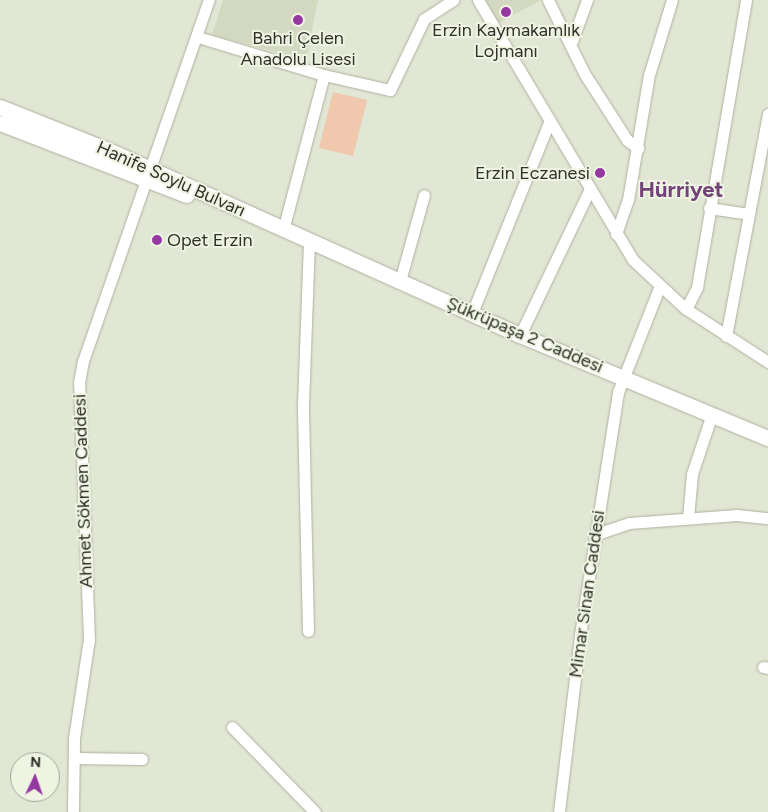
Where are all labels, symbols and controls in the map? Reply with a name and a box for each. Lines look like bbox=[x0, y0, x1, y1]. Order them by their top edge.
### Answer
marker: Erzin Kaymakamlık Lojmanı bbox=[500, 6, 512, 18]
marker: Bahri Çelen Anadolu Lisesi bbox=[292, 14, 304, 26]
place label: Erzin Kaymakamlık Lojmanı bbox=[432, 20, 580, 62]
place label: Bahri Çelen Anadolu Lisesi bbox=[240, 28, 356, 70]
street label: Hanife Soylu Bulvarı bbox=[93, 136, 249, 222]
place label: Erzin Eczanesi bbox=[475, 162, 590, 184]
marker: Erzin Eczanesi bbox=[594, 167, 606, 179]
district label: Hürriyet bbox=[639, 177, 723, 203]
place label: Opet Erzin bbox=[167, 229, 252, 251]
marker: Opet Erzin bbox=[151, 234, 163, 246]
street label: Şükrüpaşa 2 Caddesi bbox=[443, 292, 607, 378]
street label: Ahmet Sökmen Caddesi bbox=[69, 394, 97, 588]
street label: Mimar Sinan Caddesi bbox=[565, 509, 609, 679]
north arrow bbox=[10, 752, 60, 802]
text: N bbox=[30, 754, 42, 771]

